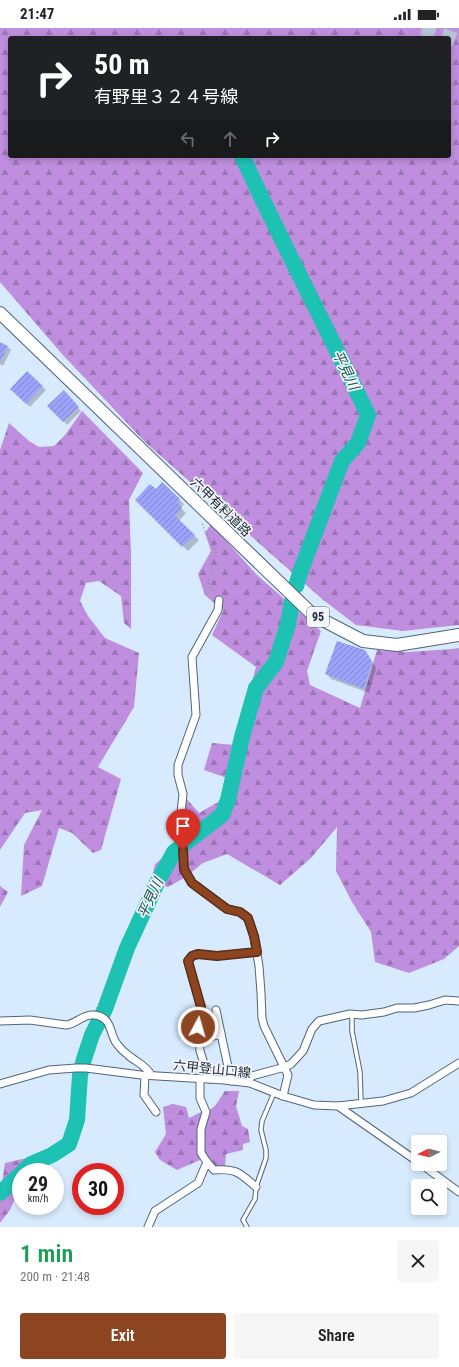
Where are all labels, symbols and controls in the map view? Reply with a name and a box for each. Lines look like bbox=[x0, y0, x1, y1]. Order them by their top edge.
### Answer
text: 21:47 bbox=[20, 5, 54, 23]
text: 50 m bbox=[94, 48, 150, 81]
icon: right bbox=[28, 52, 80, 104]
text: 有野里３２４号線 bbox=[94, 86, 238, 107]
icon: left bbox=[177, 128, 199, 150]
icon: ahead bbox=[219, 128, 241, 150]
icon: right bbox=[261, 128, 283, 150]
water label: 平見川 bbox=[330, 348, 363, 394]
street label: 六甲有料道路 bbox=[188, 475, 254, 539]
road number: 95 bbox=[307, 607, 329, 627]
pin bbox=[166, 809, 200, 850]
icon: arrive bbox=[172, 815, 194, 837]
water label: 平見川 bbox=[134, 874, 167, 920]
position arrow bbox=[177, 1006, 219, 1048]
street label: 六甲登山口線 bbox=[172, 1057, 252, 1081]
north arrow bbox=[411, 1135, 447, 1171]
map controls bbox=[411, 1135, 447, 1215]
speed limit sign: 30 bbox=[72, 1163, 124, 1215]
text: 29 bbox=[28, 1172, 48, 1196]
button: search bbox=[411, 1179, 447, 1215]
text: km/h bbox=[28, 1193, 48, 1204]
text: 1 min bbox=[20, 1240, 73, 1268]
button: close bbox=[397, 1240, 439, 1282]
text: 200 m · 21:48 bbox=[20, 1269, 90, 1284]
button: Exit bbox=[20, 1313, 226, 1359]
button: Share bbox=[234, 1313, 439, 1359]

